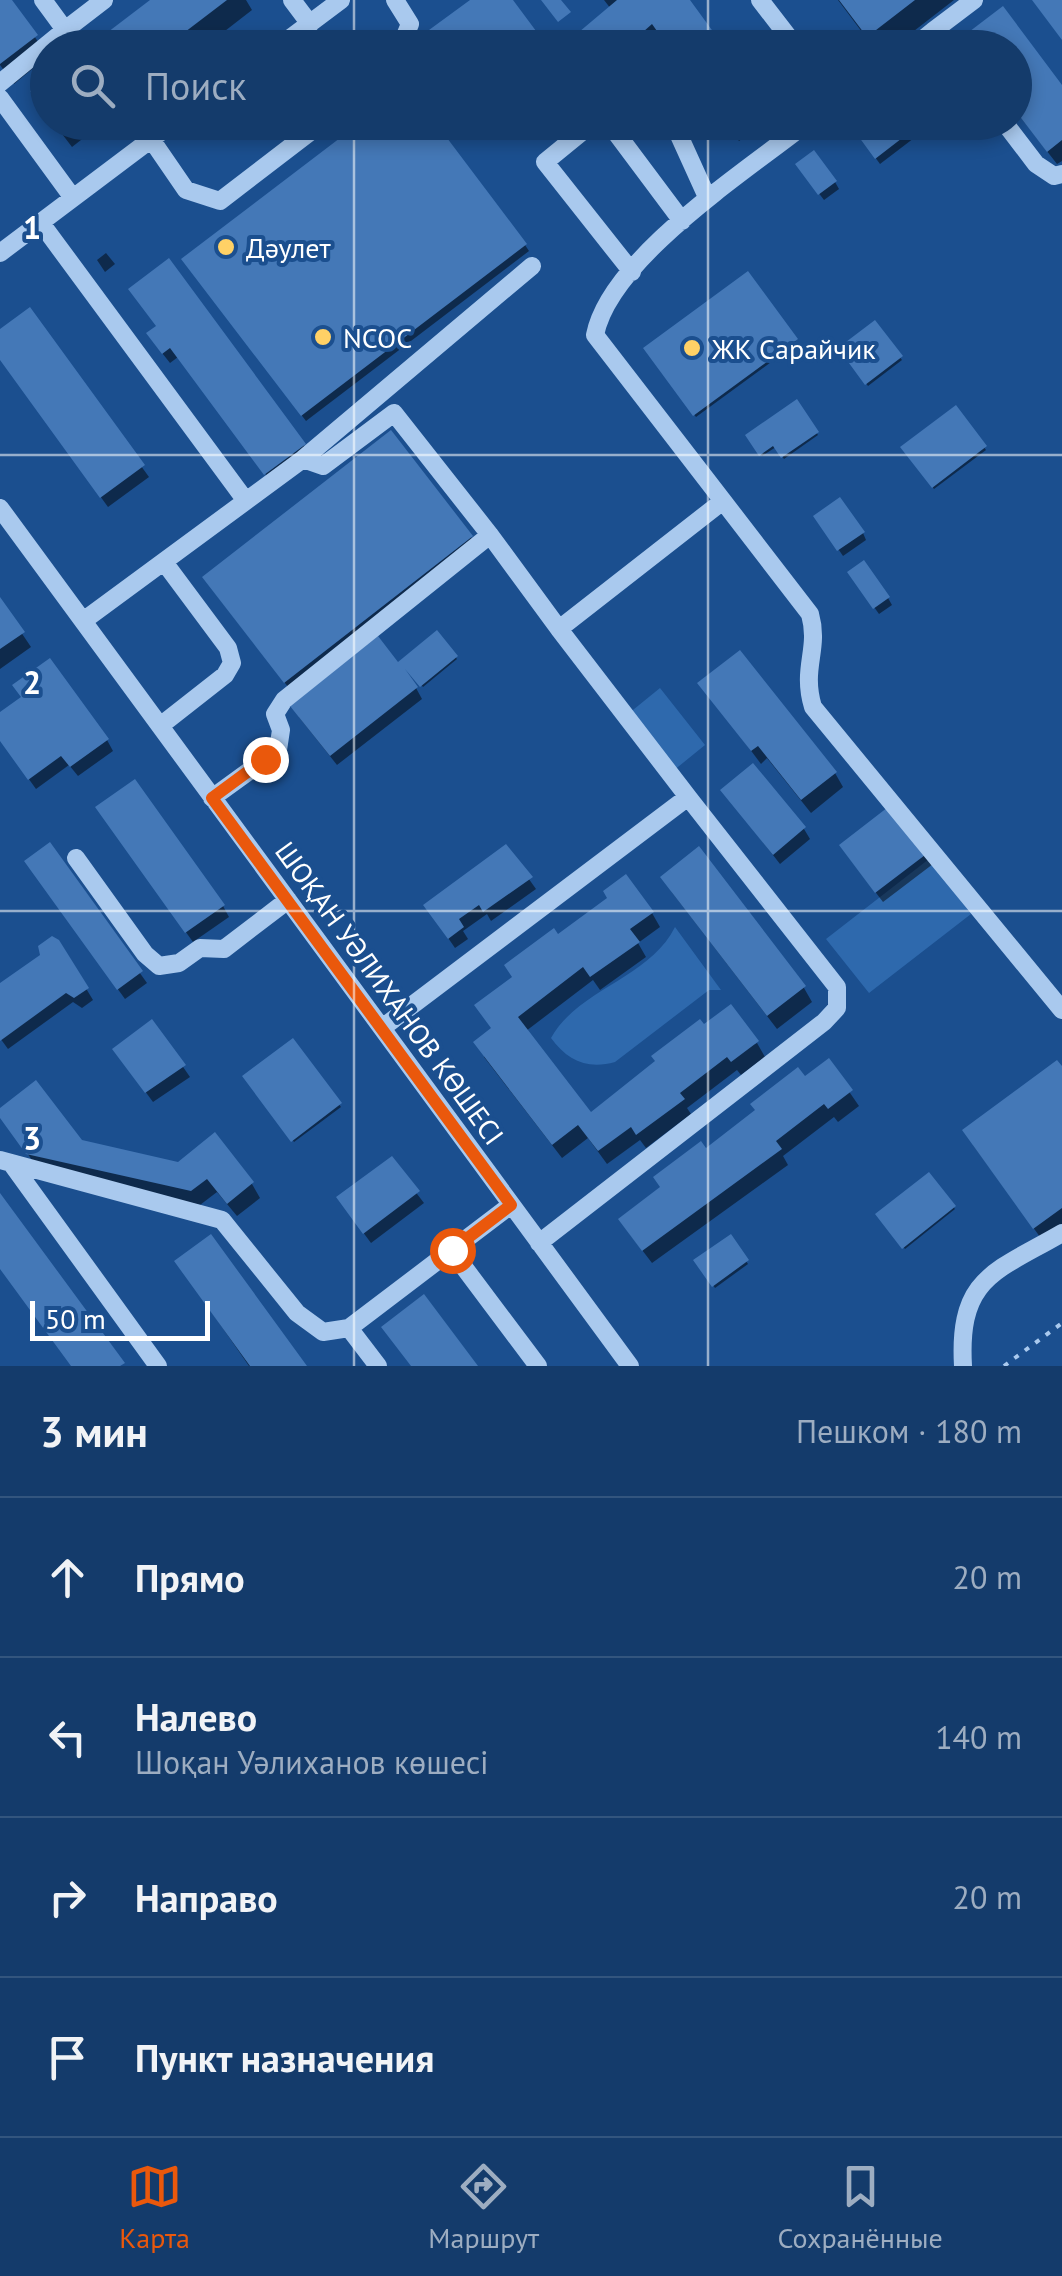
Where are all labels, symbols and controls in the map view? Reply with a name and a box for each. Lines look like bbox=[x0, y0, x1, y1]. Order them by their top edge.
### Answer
search box bbox=[30, 30, 1032, 140]
icon: search bbox=[65, 58, 120, 113]
text: Поиск bbox=[145, 61, 246, 110]
text: 1 bbox=[23, 206, 41, 248]
place label: Дәулет bbox=[246, 229, 332, 266]
marker: Дәулет bbox=[215, 236, 237, 258]
place label: NCOC bbox=[343, 319, 412, 356]
marker: NCOC bbox=[312, 326, 334, 348]
place label: ЖК Сарайчик bbox=[711, 330, 876, 367]
marker: ЖК Сарайчик bbox=[681, 337, 703, 359]
text: 2 bbox=[23, 661, 41, 703]
route end bbox=[243, 737, 289, 783]
street label: ШОҚАН УӘЛИХАНОВ КӨШЕСІ bbox=[267, 834, 513, 1152]
text: 3 bbox=[23, 1117, 41, 1159]
route start bbox=[430, 1228, 476, 1274]
scale bar bbox=[30, 1296, 210, 1340]
text: 50 m bbox=[45, 1300, 106, 1337]
text: 3 мин bbox=[40, 1404, 148, 1459]
text: Пешком · 180 m bbox=[796, 1410, 1022, 1452]
icon: ahead bbox=[40, 1550, 95, 1605]
text: Прямо bbox=[135, 1553, 245, 1602]
text: 20 m bbox=[953, 1556, 1022, 1598]
text: Налево bbox=[135, 1692, 257, 1741]
icon: left bbox=[40, 1710, 95, 1765]
text: 140 m bbox=[935, 1716, 1022, 1758]
text: Шоқан Уәлиханов көшесі bbox=[135, 1741, 489, 1783]
icon: right bbox=[40, 1870, 95, 1925]
text: Направо bbox=[135, 1873, 278, 1922]
text: 20 m bbox=[953, 1876, 1022, 1918]
icon: arrive bbox=[40, 2030, 95, 2085]
text: Пункт назначения bbox=[135, 2033, 434, 2082]
tab: Карта bbox=[119, 2159, 190, 2256]
tab: Маршрут bbox=[428, 2159, 539, 2256]
tab: Сохранённые bbox=[778, 2159, 943, 2256]

